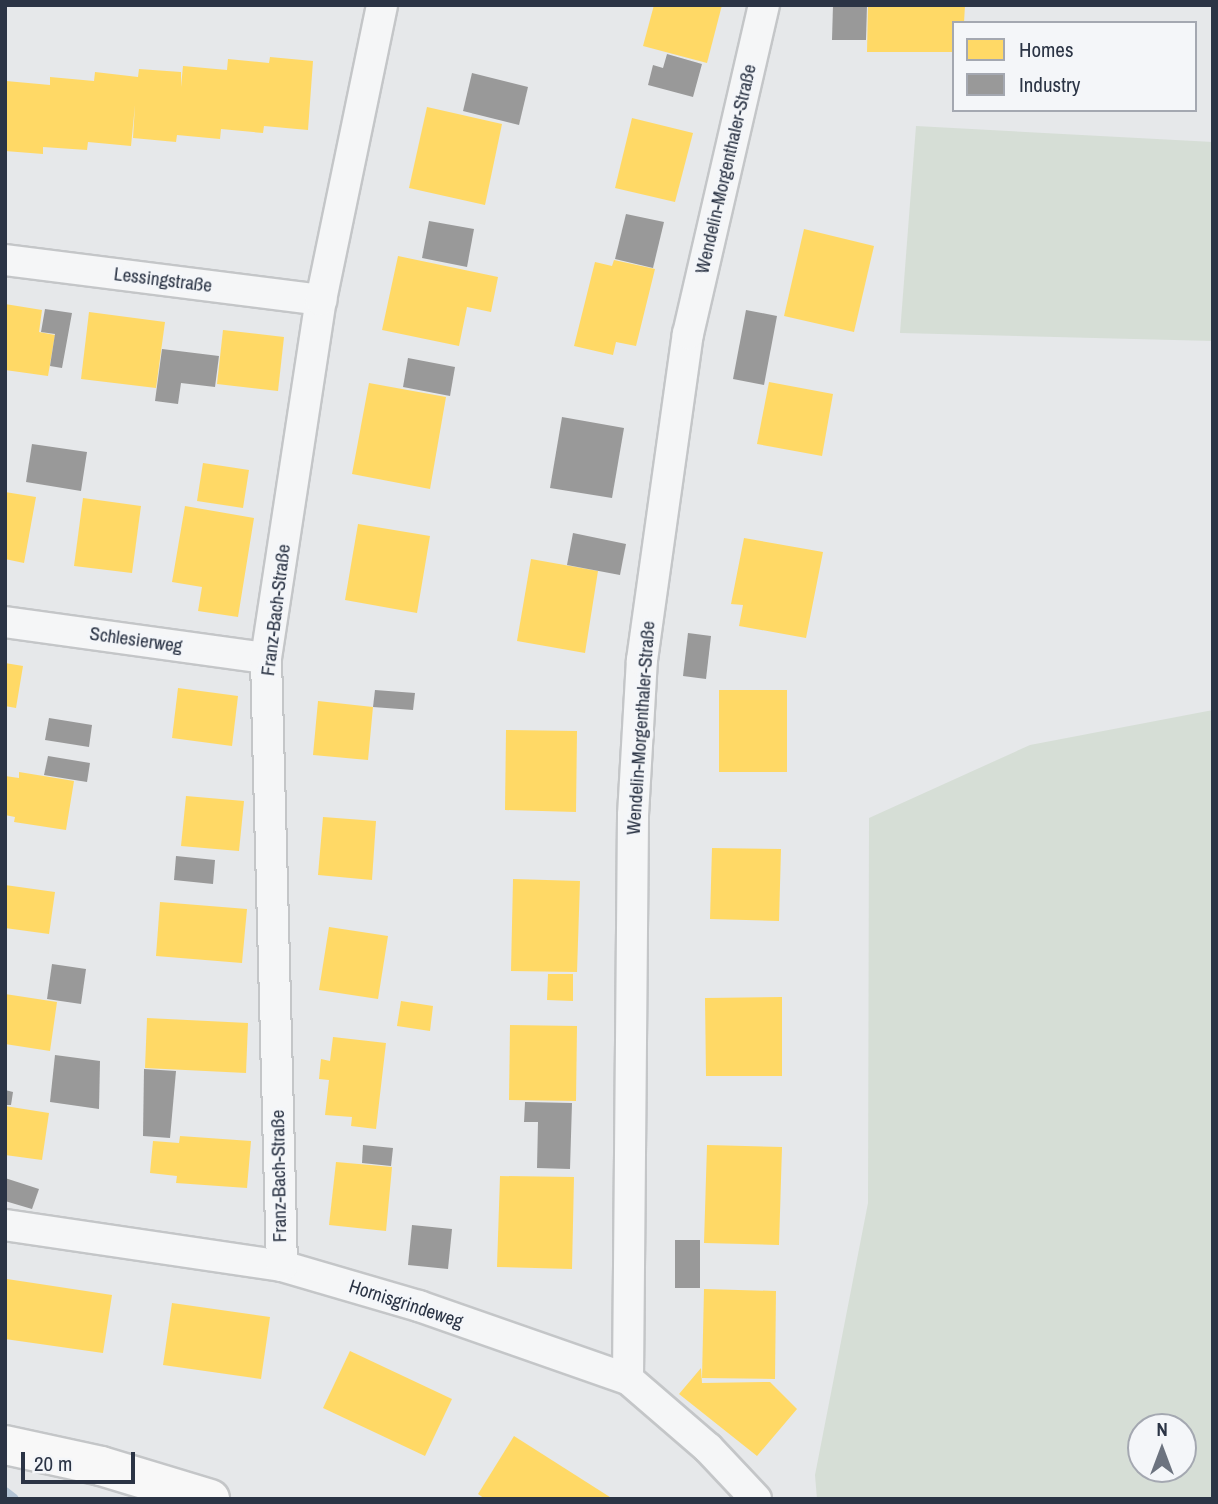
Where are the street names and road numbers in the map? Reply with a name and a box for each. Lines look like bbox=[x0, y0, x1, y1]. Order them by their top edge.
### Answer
street label: Wendelin-Morgenthaler-Straße bbox=[691, 62, 761, 276]
street label: Lessingstraße bbox=[113, 263, 213, 297]
street label: Franz-Bach-Straße bbox=[257, 543, 295, 677]
street label: Wendelin-Morgenthaler-Straße bbox=[622, 620, 660, 836]
street label: Schlesierweg bbox=[88, 622, 184, 658]
street label: Franz-Bach-Straße bbox=[266, 1110, 292, 1242]
street label: Hornisgrindeweg bbox=[346, 1275, 466, 1333]

